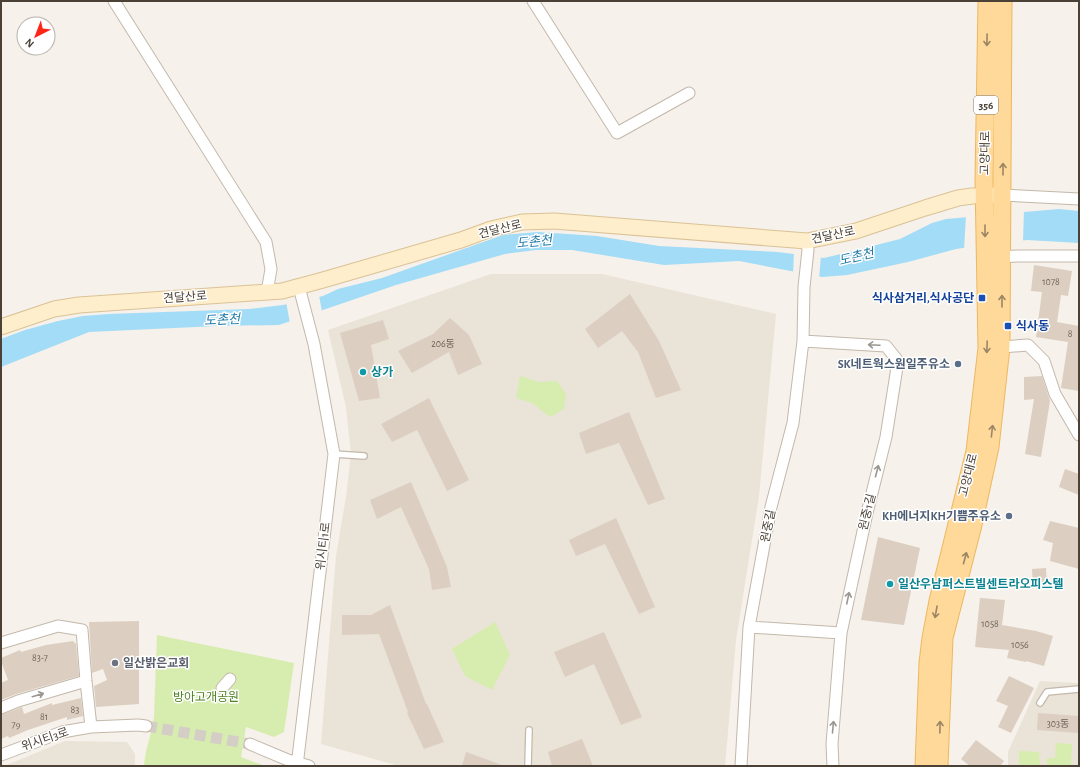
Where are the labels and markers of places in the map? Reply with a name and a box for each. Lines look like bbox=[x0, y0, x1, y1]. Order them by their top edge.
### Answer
place label: 식사삼거리,식사공단 bbox=[872, 292, 974, 304]
marker: 식사삼거리,식사공단 bbox=[977, 293, 987, 303]
place label: 식사동 bbox=[1016, 320, 1049, 332]
marker: 식사동 bbox=[1003, 321, 1013, 331]
place label: SK네트웍스원일주유소 bbox=[838, 358, 950, 370]
marker: SK네트웍스원일주유소 bbox=[953, 359, 963, 369]
place label: 상가 bbox=[371, 366, 393, 378]
marker: 상가 bbox=[358, 367, 368, 377]
place label: KH에너지KH기쁨주유소 bbox=[882, 510, 1001, 522]
marker: KH에너지KH기쁨주유소 bbox=[1004, 511, 1014, 521]
place label: 일산우남퍼스트빌센트라오피스텔 bbox=[898, 578, 1064, 590]
marker: 일산우남퍼스트빌센트라오피스텔 bbox=[885, 579, 895, 589]
place label: 일산밝은교회 bbox=[123, 657, 189, 669]
marker: 일산밝은교회 bbox=[110, 658, 120, 668]

